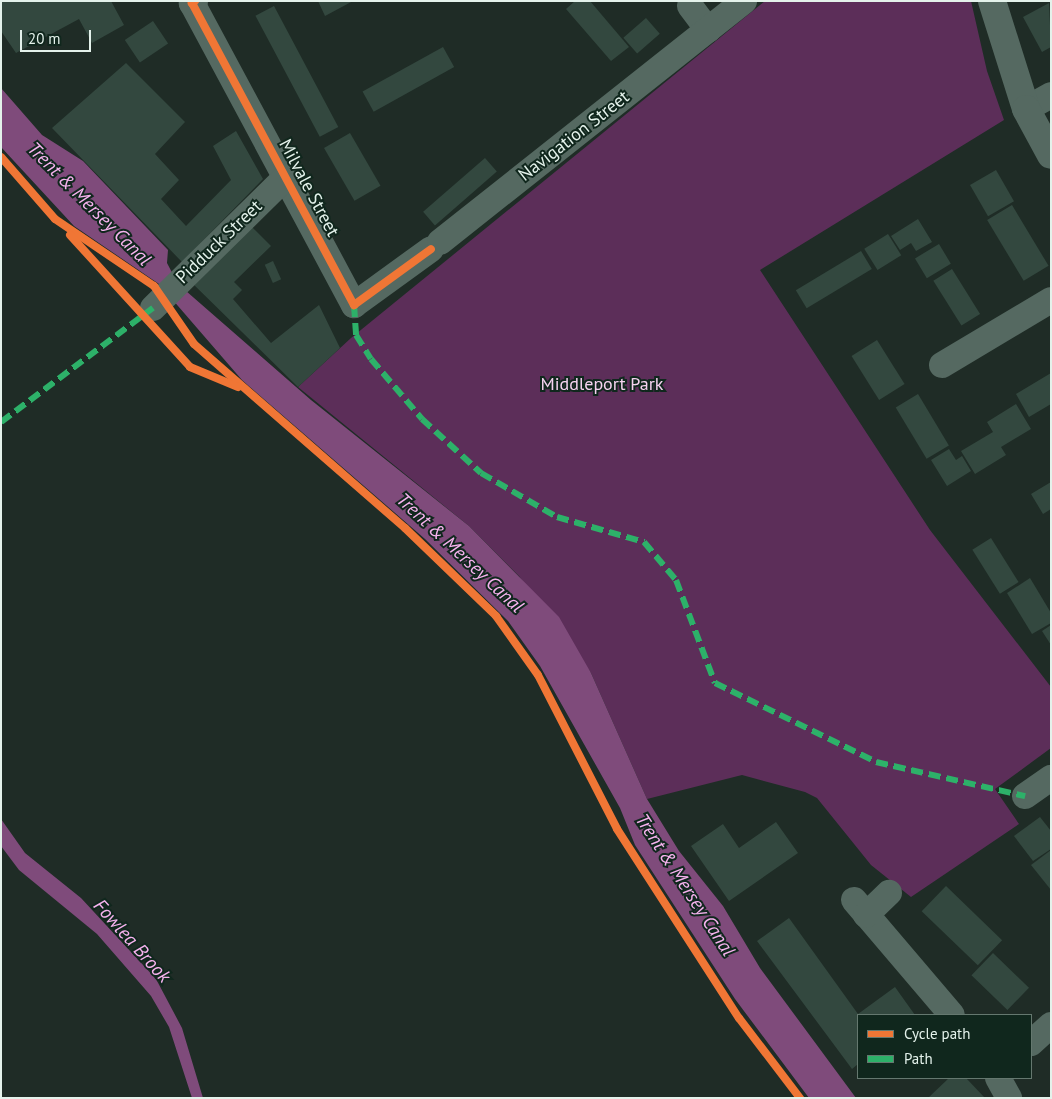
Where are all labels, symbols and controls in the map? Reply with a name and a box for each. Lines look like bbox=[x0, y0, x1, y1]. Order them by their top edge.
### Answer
scale bar bbox=[22, 20, 94, 52]
text: 20 m bbox=[28, 29, 61, 48]
street label: Navigation Street bbox=[514, 86, 634, 186]
street label: Milvale Street bbox=[274, 136, 344, 240]
water label: Trent & Mersey Canal bbox=[22, 137, 156, 271]
street label: Pidduck Street bbox=[171, 196, 267, 288]
park label: Middleport Park bbox=[541, 373, 663, 395]
water label: Trent & Mersey Canal bbox=[392, 488, 528, 618]
water label: Trent & Mersey Canal bbox=[630, 809, 740, 961]
water label: Fowlea Brook bbox=[89, 895, 175, 987]
legend bbox=[857, 1014, 1032, 1079]
text: Cycle path bbox=[904, 1024, 970, 1043]
text: Path bbox=[904, 1049, 933, 1068]

